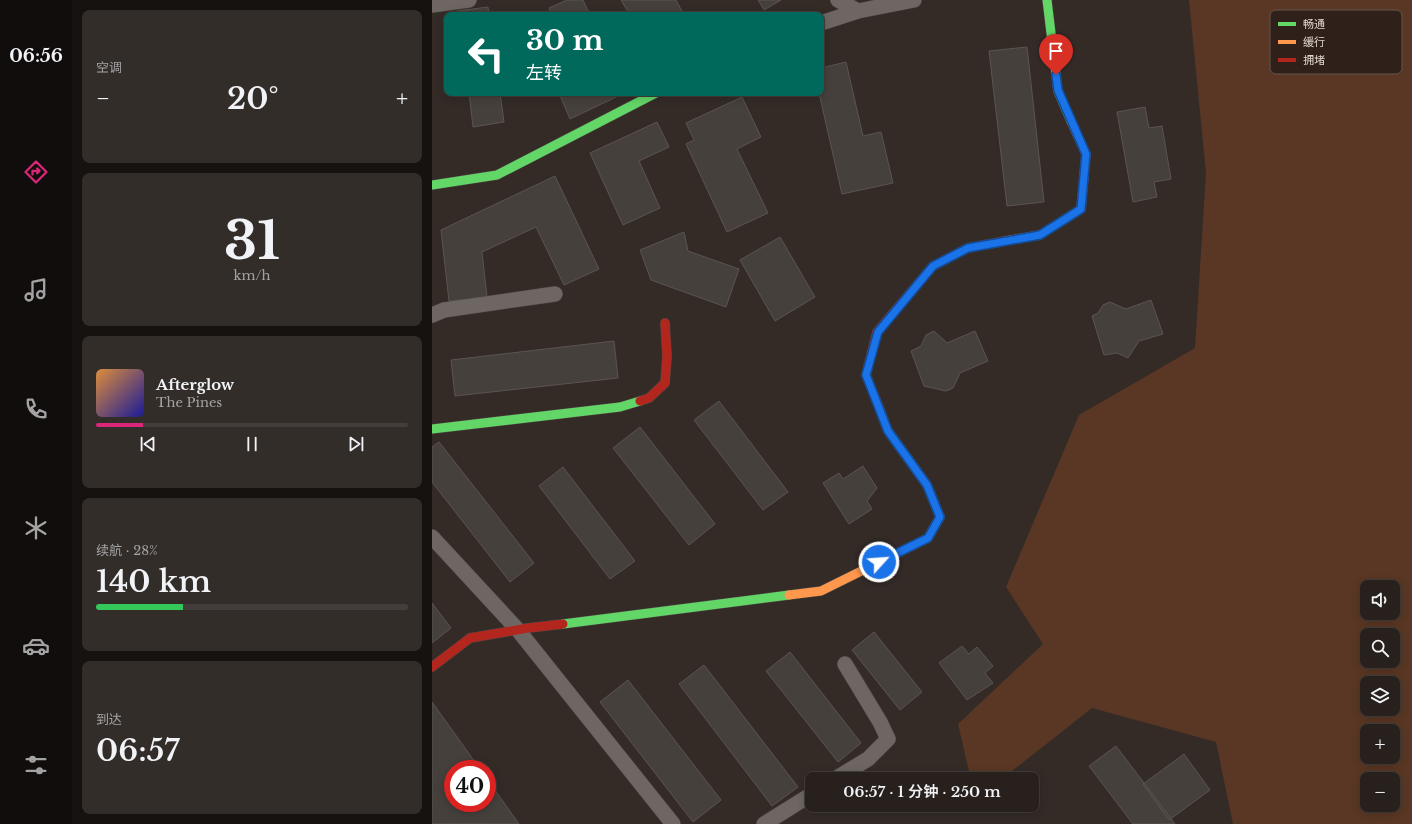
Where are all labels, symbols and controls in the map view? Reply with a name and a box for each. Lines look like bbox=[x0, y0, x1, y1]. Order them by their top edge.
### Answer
legend bbox=[1270, 10, 1402, 74]
text: 畅通 bbox=[1303, 17, 1325, 31]
text: 30 m bbox=[526, 23, 603, 58]
icon: left bbox=[460, 28, 512, 80]
pin bbox=[1039, 34, 1073, 75]
text: 缓行 bbox=[1303, 35, 1325, 49]
icon: arrive bbox=[1045, 40, 1067, 62]
text: 06:56 bbox=[9, 45, 63, 67]
text: 拥堵 bbox=[1303, 53, 1325, 67]
text: 空调 bbox=[96, 59, 122, 76]
text: 左转 bbox=[526, 62, 562, 84]
text: 20° bbox=[227, 80, 279, 117]
text: − bbox=[96, 85, 110, 112]
text: + bbox=[396, 85, 408, 112]
icon: directions bbox=[22, 158, 50, 186]
text: 31 bbox=[224, 209, 280, 273]
text: km/h bbox=[234, 267, 270, 284]
icon: music bbox=[22, 276, 50, 304]
text: Afterglow bbox=[156, 375, 234, 394]
text: The Pines bbox=[156, 394, 222, 411]
icon: phone bbox=[22, 395, 50, 423]
icon: previous bbox=[137, 433, 159, 455]
icon: pause bbox=[241, 433, 263, 455]
icon: next bbox=[345, 433, 367, 455]
icon: climate bbox=[22, 514, 50, 542]
position arrow bbox=[858, 541, 900, 583]
text: 续航 · 28% bbox=[96, 542, 158, 559]
text: 140 km bbox=[96, 563, 211, 600]
map controls bbox=[1360, 580, 1400, 812]
button: sound bbox=[1360, 580, 1400, 620]
button: search bbox=[1360, 628, 1400, 668]
icon: car bbox=[22, 632, 50, 660]
button: layers bbox=[1360, 676, 1400, 716]
text: 到达 bbox=[96, 711, 122, 728]
button: + bbox=[1360, 724, 1400, 764]
text: 06:57 bbox=[96, 732, 180, 769]
icon: filters bbox=[22, 751, 50, 779]
speed limit sign: 40 bbox=[444, 760, 496, 812]
button: − bbox=[1360, 772, 1400, 812]
text: 06:57 · 1 分钟 · 250 m bbox=[843, 782, 1001, 801]

